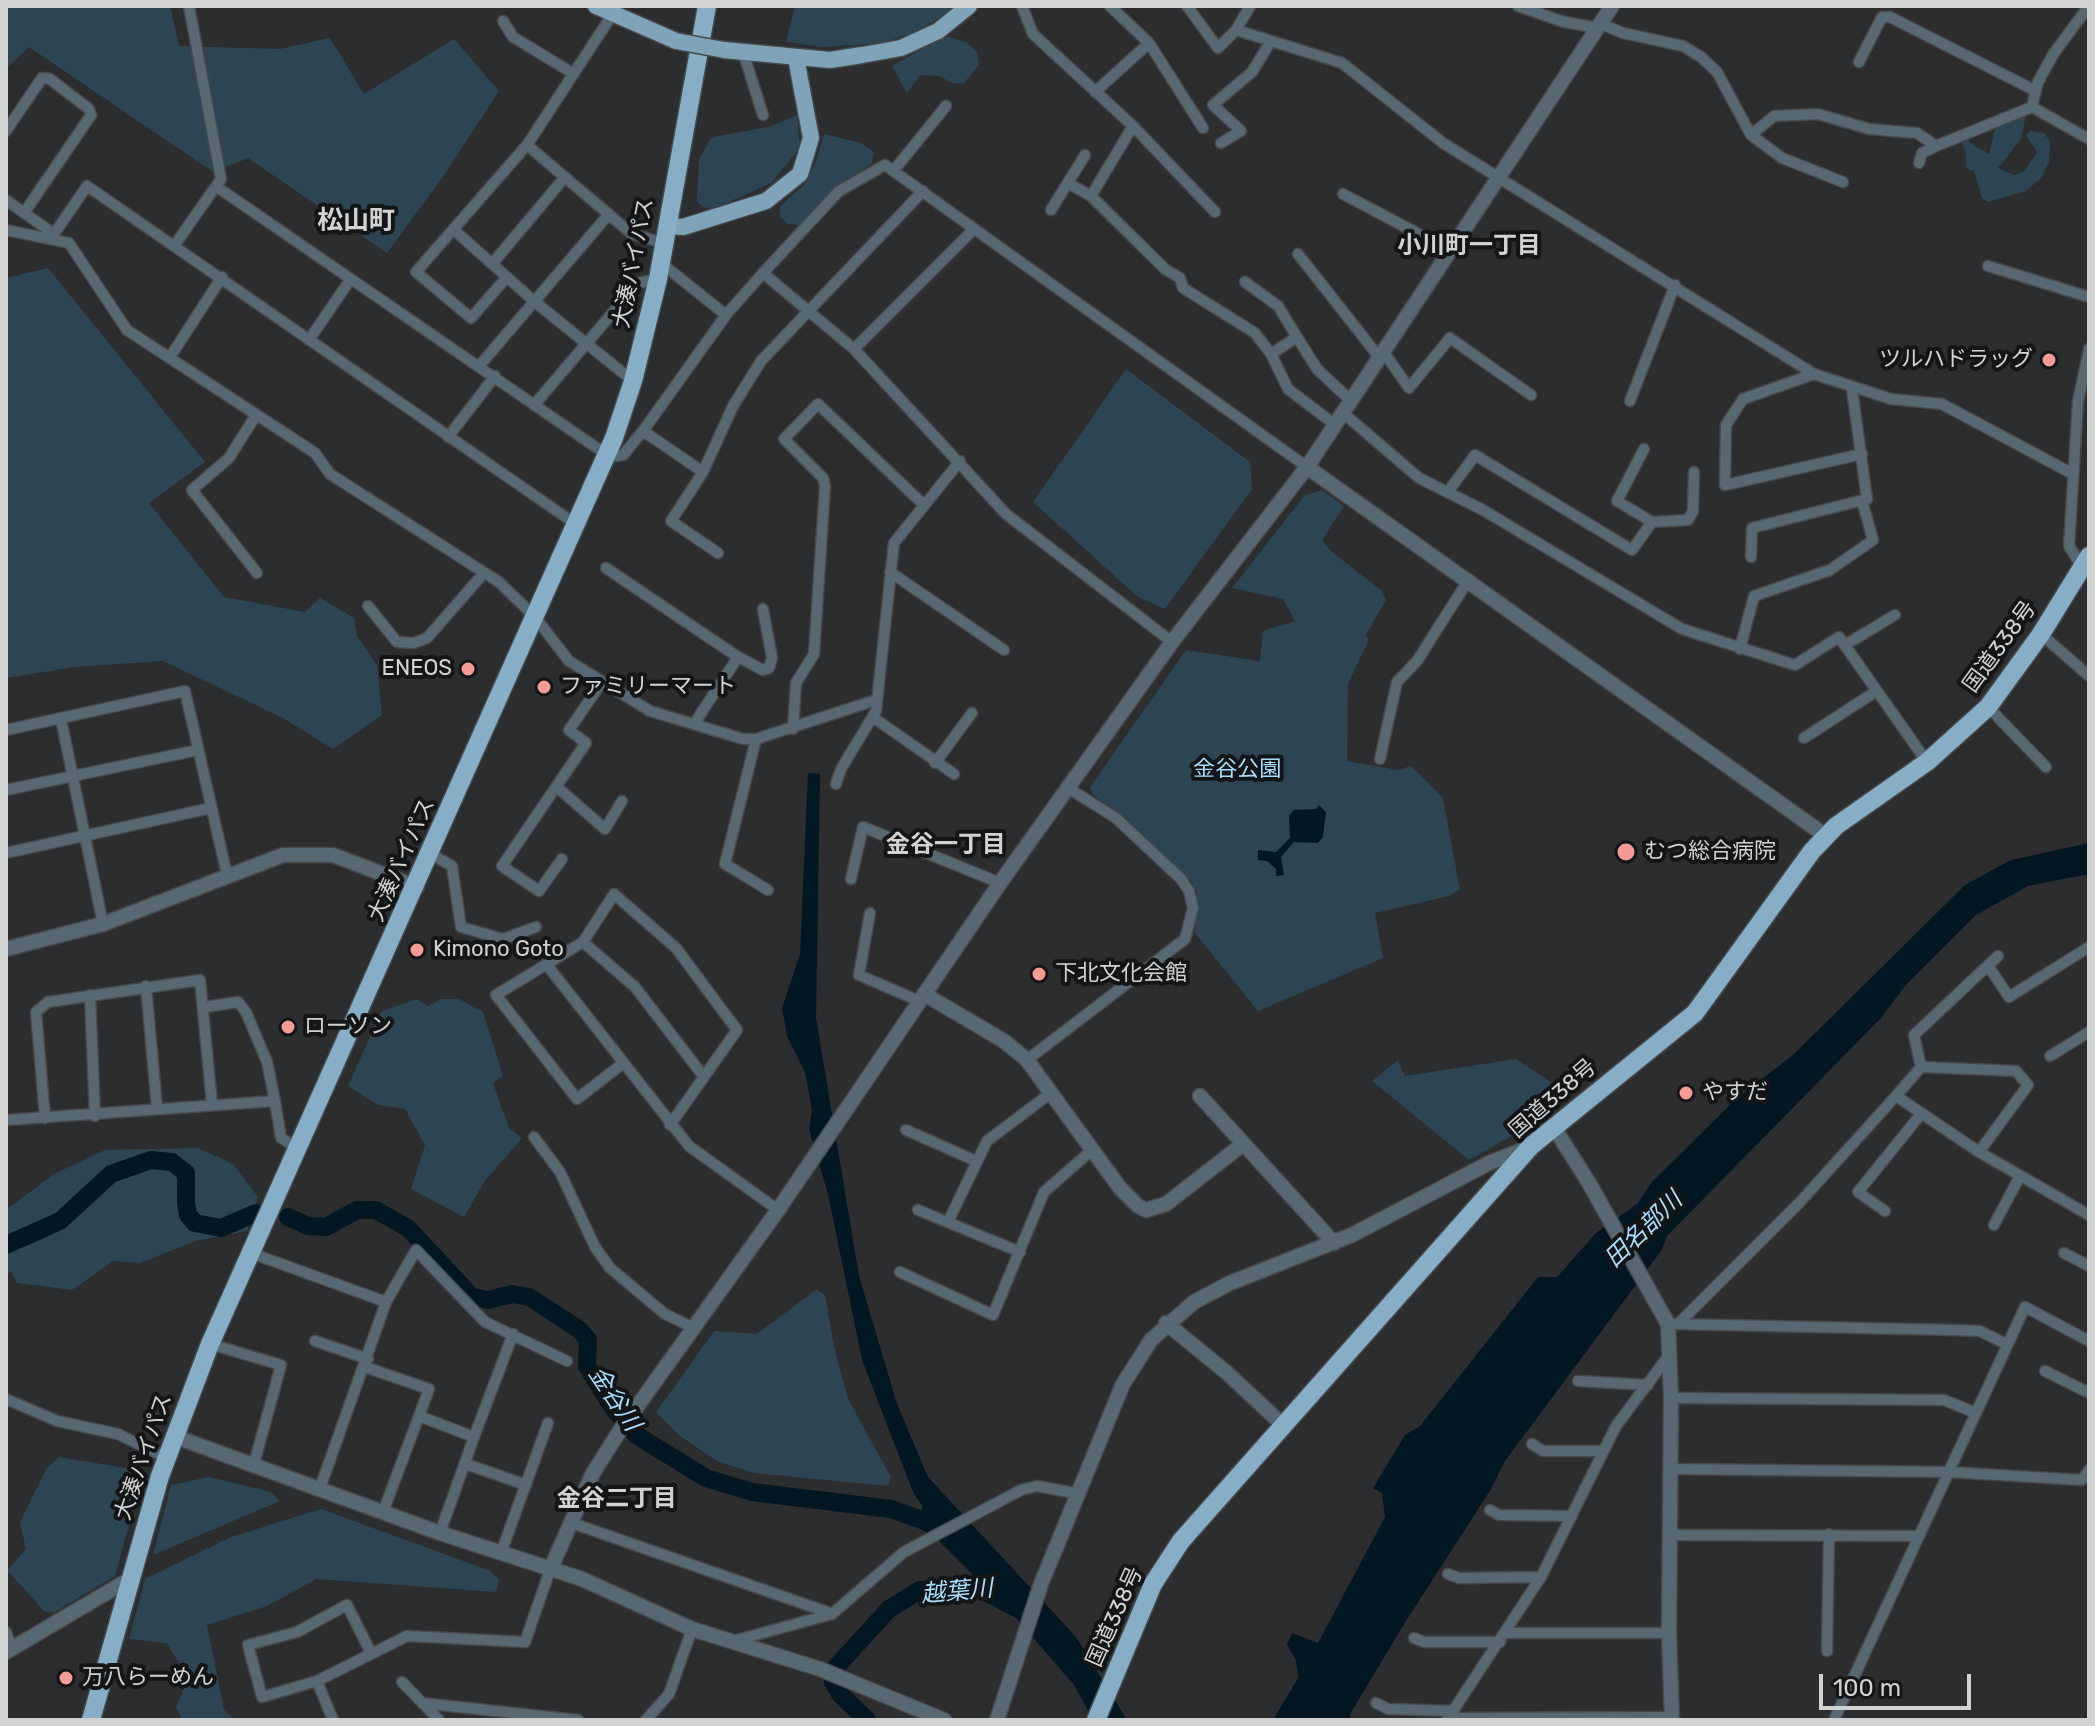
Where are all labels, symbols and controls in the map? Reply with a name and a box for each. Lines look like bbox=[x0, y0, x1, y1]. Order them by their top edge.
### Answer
street label: 大湊バイパス bbox=[608, 196, 660, 330]
district label: 松山町 bbox=[317, 205, 395, 237]
district label: 小川町一丁目 bbox=[1397, 232, 1541, 260]
place label: ツルハドラッグ bbox=[1879, 347, 2033, 373]
marker: ツルハドラッグ bbox=[2040, 351, 2058, 369]
street label: 国道338号 bbox=[1958, 596, 2042, 698]
place label: ENEOS bbox=[382, 656, 452, 682]
marker: ENEOS bbox=[459, 660, 477, 678]
place label: ファミリーマート bbox=[560, 674, 736, 700]
marker: ファミリーマート bbox=[535, 678, 553, 696]
park label: 金谷公園 bbox=[1193, 757, 1281, 783]
street label: 大湊バイパス bbox=[363, 794, 441, 926]
district label: 金谷一丁目 bbox=[886, 831, 1006, 859]
place label: むつ総合病院 bbox=[1644, 839, 1776, 865]
marker: むつ総合病院 bbox=[1615, 841, 1637, 863]
place label: Kimono Goto bbox=[433, 937, 564, 963]
marker: Kimono Goto bbox=[408, 941, 426, 959]
place label: 下北文化会館 bbox=[1055, 961, 1187, 987]
marker: 下北文化会館 bbox=[1030, 965, 1048, 983]
place label: ローソン bbox=[304, 1014, 392, 1040]
marker: ローソン bbox=[279, 1018, 297, 1036]
street label: 国道338号 bbox=[1504, 1054, 1602, 1144]
place label: やすだ bbox=[1702, 1080, 1768, 1106]
marker: やすだ bbox=[1677, 1084, 1695, 1102]
water label: 田名部川 bbox=[1599, 1186, 1689, 1274]
water label: 金谷川 bbox=[582, 1361, 646, 1437]
street label: 大湊バイパス bbox=[110, 1390, 178, 1524]
district label: 金谷二丁目 bbox=[557, 1485, 677, 1513]
street label: 国道338号 bbox=[1081, 1563, 1149, 1671]
water label: 越葉川 bbox=[920, 1575, 994, 1609]
scale bar bbox=[1823, 1658, 1975, 1708]
place label: 万八らーめん bbox=[82, 1665, 214, 1691]
marker: 万八らーめん bbox=[57, 1669, 75, 1687]
text: 100 m bbox=[1833, 1674, 1901, 1702]

